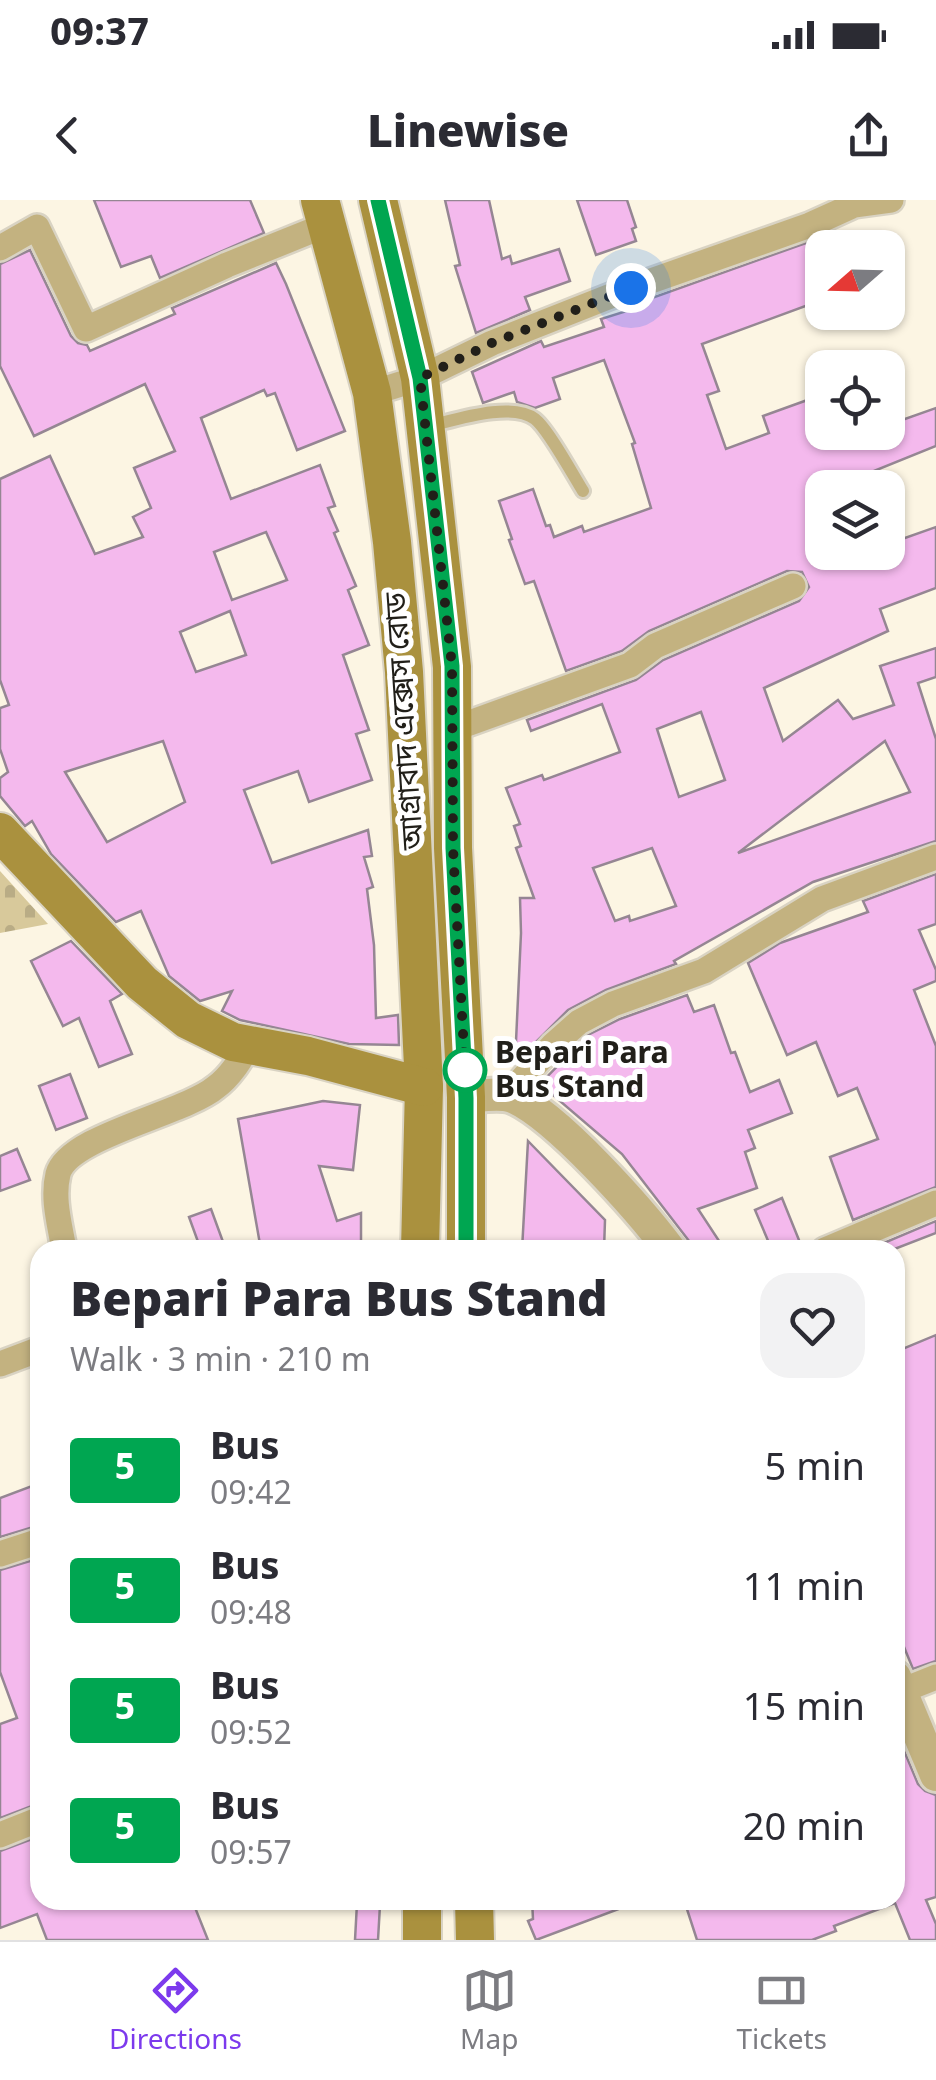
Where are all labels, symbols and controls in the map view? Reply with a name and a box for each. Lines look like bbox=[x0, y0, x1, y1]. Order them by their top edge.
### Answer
text: 09:37 bbox=[50, 10, 149, 61]
text: Linewise bbox=[367, 106, 569, 165]
icon: back bbox=[40, 108, 95, 163]
icon: share bbox=[841, 108, 896, 163]
north arrow bbox=[805, 230, 905, 330]
map controls bbox=[805, 230, 905, 570]
your location bbox=[606, 263, 656, 313]
button: locate bbox=[805, 350, 905, 450]
button: layers bbox=[805, 470, 905, 570]
street label: আগ্রাবাদ এক্সেস রোড bbox=[377, 590, 435, 852]
place label: Bepari Para Bus Stand bbox=[495, 1035, 669, 1109]
marker: Bepari Para Bus Stand bbox=[444, 1049, 486, 1091]
text: Bepari Para Bus Stand bbox=[70, 1272, 608, 1336]
button: heart bbox=[760, 1273, 865, 1378]
text: Walk · 3 min · 210 m bbox=[70, 1342, 371, 1384]
text: Bus bbox=[210, 1424, 279, 1475]
text: 5 min bbox=[765, 1445, 865, 1496]
text: 5 bbox=[115, 1447, 135, 1493]
text: 09:42 bbox=[210, 1475, 292, 1517]
text: Bus bbox=[210, 1544, 279, 1595]
text: 11 min bbox=[743, 1565, 865, 1616]
text: 5 bbox=[115, 1567, 135, 1613]
text: 09:48 bbox=[210, 1595, 292, 1637]
text: Bus bbox=[210, 1664, 279, 1715]
text: 15 min bbox=[743, 1685, 865, 1736]
text: 5 bbox=[115, 1687, 135, 1733]
text: 09:52 bbox=[210, 1715, 292, 1757]
text: Bus bbox=[210, 1784, 279, 1835]
text: 20 min bbox=[743, 1805, 865, 1856]
text: 5 bbox=[115, 1807, 135, 1853]
text: 09:57 bbox=[210, 1835, 292, 1877]
tab: Directions bbox=[109, 1963, 242, 2060]
tab: Map bbox=[460, 1963, 518, 2060]
tab: Tickets bbox=[736, 1963, 827, 2060]

